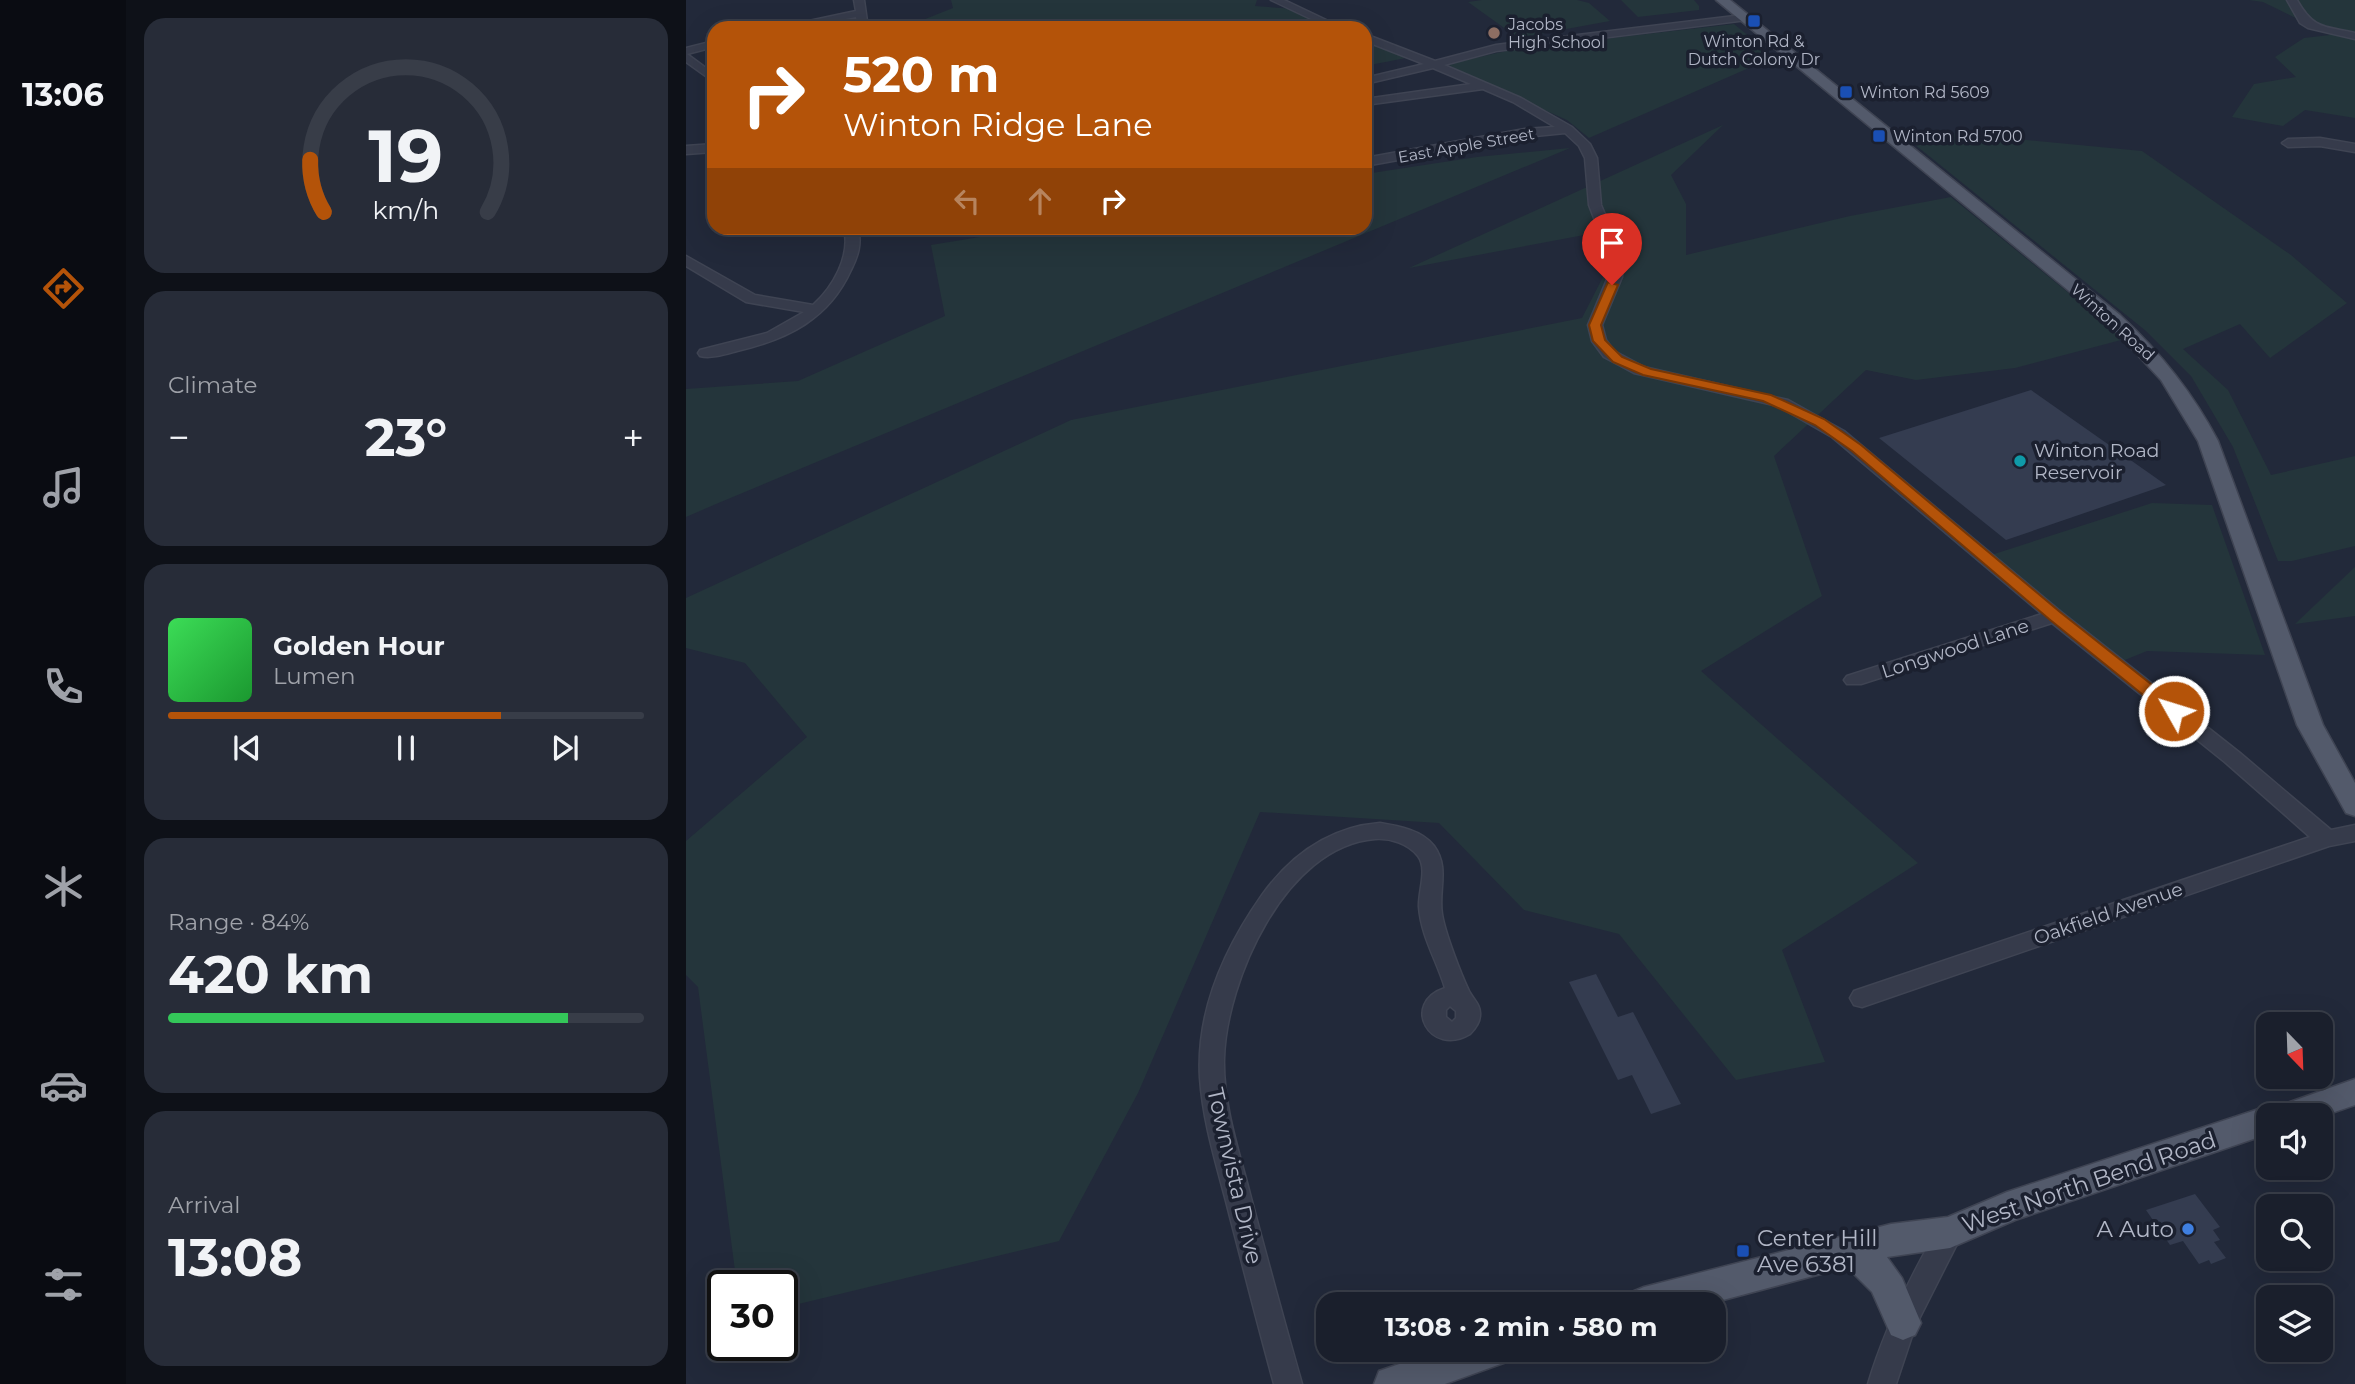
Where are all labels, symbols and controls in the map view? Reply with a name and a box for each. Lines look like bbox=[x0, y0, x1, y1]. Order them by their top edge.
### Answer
marker: Winton Rd & Dutch Colony Dr bbox=[1746, 13, 1762, 29]
place label: Jacobs High School bbox=[1507, 15, 1605, 52]
marker: Jacobs High School bbox=[1486, 25, 1502, 41]
place label: Winton Rd & Dutch Colony Dr bbox=[1688, 32, 1820, 69]
text: 520 m bbox=[843, 45, 999, 104]
icon: right bbox=[728, 49, 819, 140]
text: 13:06 bbox=[22, 75, 104, 114]
place label: Winton Rd 5609 bbox=[1860, 83, 1990, 102]
marker: Winton Rd 5609 bbox=[1838, 84, 1854, 100]
text: Winton Ridge Lane bbox=[843, 105, 1152, 144]
text: 19 bbox=[369, 112, 443, 200]
street label: East Apple Street bbox=[1396, 124, 1536, 167]
place label: Winton Rd 5700 bbox=[1893, 127, 2023, 146]
marker: Winton Rd 5700 bbox=[1871, 128, 1887, 144]
icon: left bbox=[948, 182, 986, 220]
icon: ahead bbox=[1021, 182, 1059, 220]
icon: right bbox=[1094, 182, 1132, 220]
text: km/h bbox=[373, 194, 439, 224]
pin bbox=[1582, 213, 1642, 285]
icon: arrive bbox=[1593, 224, 1631, 262]
icon: directions bbox=[39, 264, 88, 313]
street label: Winton Road bbox=[2067, 280, 2158, 365]
text: Climate bbox=[168, 371, 257, 399]
text: 23° bbox=[365, 406, 447, 469]
text: − bbox=[168, 414, 190, 461]
text: + bbox=[622, 414, 644, 461]
place label: Winton Road Reservoir bbox=[2034, 439, 2160, 484]
marker: Winton Road Reservoir bbox=[2012, 453, 2028, 469]
icon: music bbox=[39, 463, 88, 512]
street label: Longwood Lane bbox=[1879, 614, 2032, 683]
text: Golden Hour bbox=[273, 630, 445, 662]
icon: phone bbox=[39, 662, 88, 711]
text: Lumen bbox=[273, 662, 356, 690]
position arrow bbox=[2137, 674, 2211, 748]
icon: previous bbox=[228, 729, 266, 767]
icon: pause bbox=[387, 729, 425, 767]
icon: next bbox=[546, 729, 584, 767]
icon: climate bbox=[39, 862, 88, 911]
street label: Oakfield Avenue bbox=[2031, 877, 2186, 950]
text: Range · 84% bbox=[168, 908, 309, 936]
text: 420 km bbox=[168, 943, 373, 1006]
north arrow bbox=[2256, 1012, 2333, 1088]
map controls bbox=[2256, 1012, 2333, 1362]
icon: car bbox=[39, 1061, 88, 1110]
street label: Townvista Drive bbox=[1201, 1085, 1269, 1267]
button: sound bbox=[2256, 1103, 2333, 1180]
street label: West North Bend Road bbox=[1958, 1125, 2220, 1239]
text: Arrival bbox=[168, 1191, 241, 1219]
button: search bbox=[2256, 1194, 2333, 1271]
place label: A Auto bbox=[2096, 1215, 2174, 1243]
marker: A Auto bbox=[2180, 1221, 2196, 1237]
place label: Center Hill Ave 6381 bbox=[1757, 1224, 1878, 1278]
text: 13:08 bbox=[168, 1226, 302, 1289]
marker: Center Hill Ave 6381 bbox=[1735, 1243, 1751, 1259]
icon: filters bbox=[39, 1260, 88, 1309]
speed limit sign: 30 bbox=[707, 1270, 798, 1361]
button: layers bbox=[2256, 1285, 2333, 1362]
text: 13:08 · 2 min · 580 m bbox=[1384, 1311, 1658, 1343]

